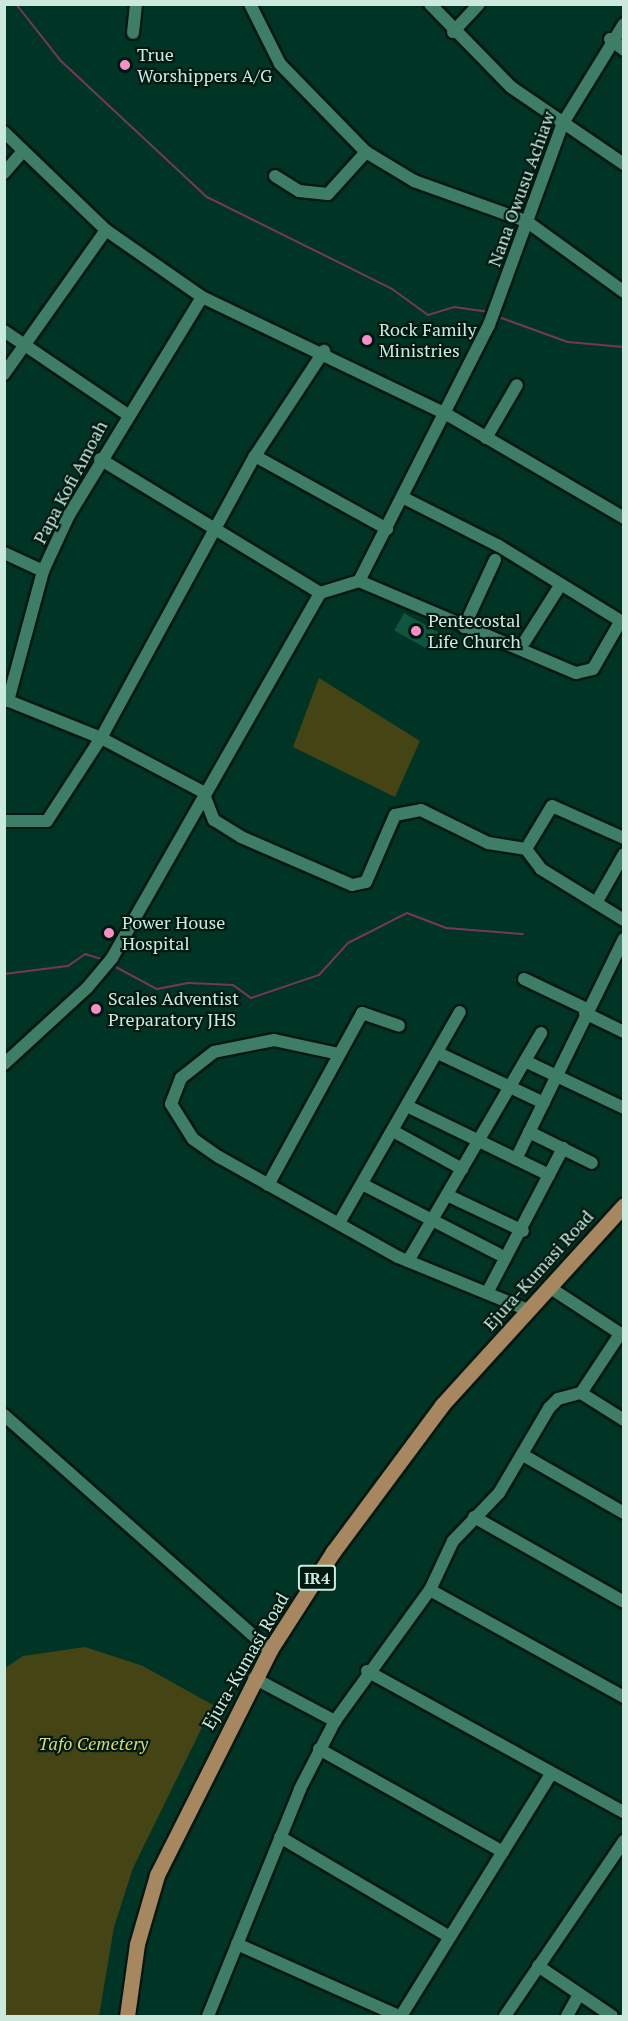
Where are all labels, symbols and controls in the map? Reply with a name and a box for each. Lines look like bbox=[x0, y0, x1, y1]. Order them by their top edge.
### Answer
place label: True Worshippers A/G bbox=[137, 44, 273, 86]
marker: True Worshippers A/G bbox=[118, 58, 132, 72]
street label: Nana Owusu Achiaw bbox=[483, 108, 559, 270]
place label: Rock Family Ministries bbox=[379, 319, 476, 362]
marker: Rock Family Ministries bbox=[360, 333, 374, 347]
street label: Papa Kofi Amoah bbox=[28, 417, 112, 547]
place label: Pentecostal Life Church bbox=[428, 610, 521, 652]
marker: Pentecostal Life Church bbox=[409, 624, 423, 638]
place label: Power House Hospital bbox=[122, 912, 225, 954]
marker: Power House Hospital bbox=[100, 924, 118, 942]
place label: Scales Adventist Preparatory JHS bbox=[108, 988, 239, 1030]
marker: Scales Adventist Preparatory JHS bbox=[89, 1002, 103, 1016]
street label: Ejura-Kumasi Road bbox=[478, 1206, 598, 1334]
road number: IR4 bbox=[298, 1565, 336, 1591]
street label: Ejura-Kumasi Road bbox=[197, 1589, 293, 1733]
park label: Tafo Cemetery bbox=[38, 1732, 148, 1754]

